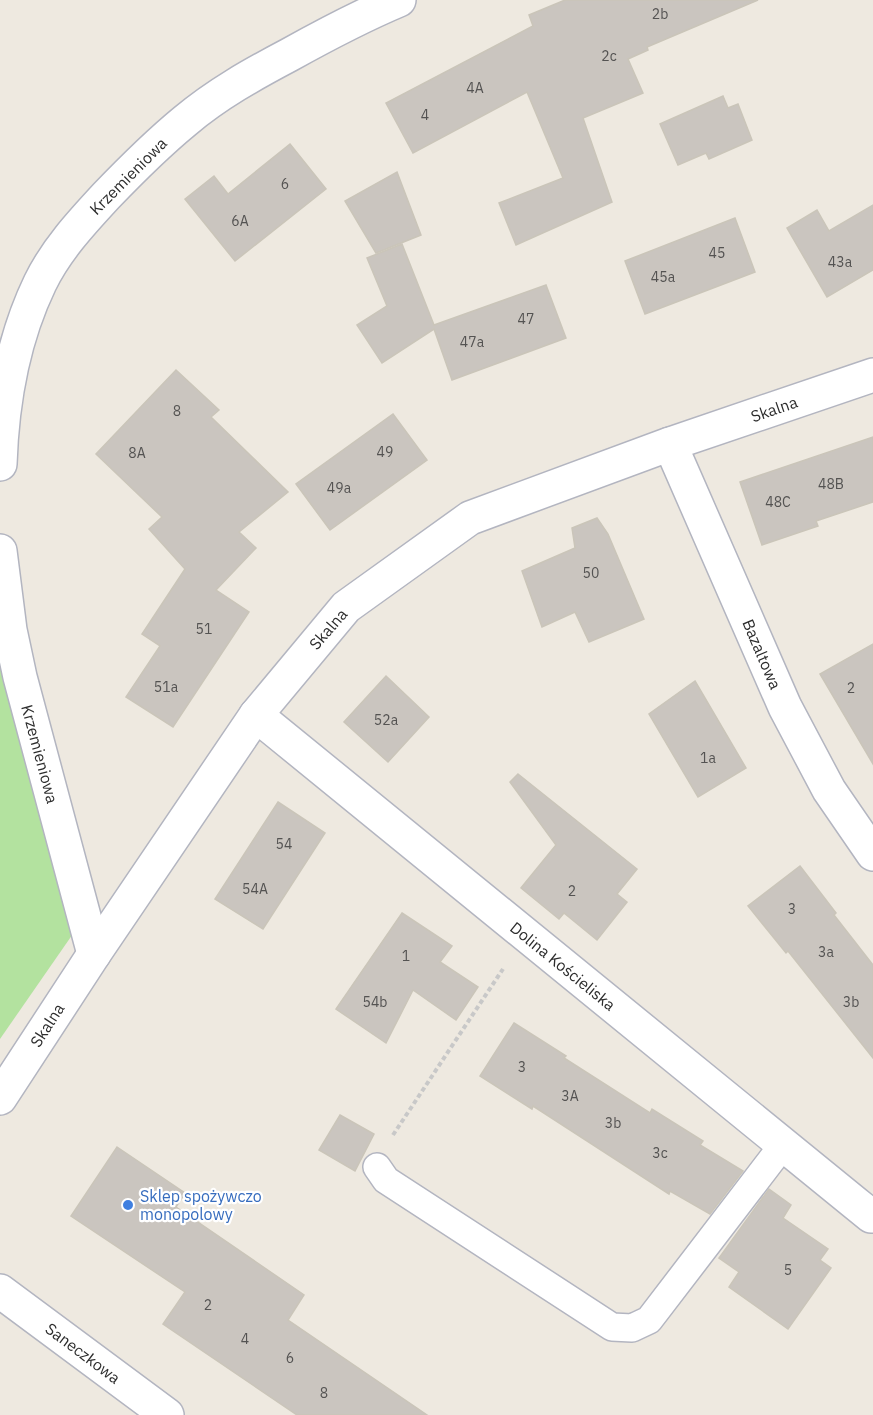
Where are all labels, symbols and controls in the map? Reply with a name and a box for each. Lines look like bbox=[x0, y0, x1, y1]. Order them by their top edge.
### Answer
house number: 2b bbox=[652, 5, 668, 23]
house number: 2c bbox=[601, 47, 617, 65]
house number: 4A bbox=[466, 79, 484, 97]
house number: 4 bbox=[421, 106, 429, 124]
street label: Krzemieniowa bbox=[85, 133, 171, 219]
house number: 6 bbox=[281, 175, 289, 193]
house number: 6A bbox=[231, 212, 249, 230]
house number: 45 bbox=[709, 244, 725, 262]
house number: 43a bbox=[828, 253, 853, 271]
house number: 45a bbox=[651, 268, 676, 286]
house number: 47 bbox=[518, 310, 534, 328]
house number: 47a bbox=[460, 333, 485, 351]
street label: Skalna bbox=[748, 392, 800, 426]
house number: 8 bbox=[173, 402, 181, 420]
house number: 49 bbox=[377, 443, 393, 461]
house number: 8A bbox=[128, 444, 146, 462]
house number: 48B bbox=[818, 475, 844, 493]
house number: 49a bbox=[327, 479, 352, 497]
house number: 48C bbox=[765, 493, 791, 511]
house number: 50 bbox=[583, 564, 599, 582]
street label: Skalna bbox=[305, 604, 352, 654]
street label: Bazaltowa bbox=[738, 616, 786, 693]
house number: 51 bbox=[196, 620, 212, 638]
house number: 51a bbox=[154, 678, 179, 696]
house number: 2 bbox=[847, 679, 855, 697]
street label: Krzemieniowa bbox=[17, 702, 63, 806]
house number: 52a bbox=[374, 711, 399, 729]
house number: 1a bbox=[700, 749, 716, 767]
house number: 54 bbox=[276, 835, 292, 853]
house number: 54A bbox=[242, 880, 268, 898]
house number: 2 bbox=[568, 882, 576, 900]
house number: 3 bbox=[788, 900, 796, 918]
street label: Dolina Kościeliska bbox=[506, 917, 620, 1015]
house number: 3a bbox=[818, 943, 834, 961]
house number: 1 bbox=[402, 947, 410, 965]
house number: 54b bbox=[363, 993, 387, 1011]
house number: 3b bbox=[843, 993, 859, 1011]
street label: Skalna bbox=[25, 999, 69, 1051]
house number: 3 bbox=[518, 1058, 526, 1076]
house number: 3A bbox=[561, 1087, 579, 1105]
house number: 3b bbox=[605, 1114, 621, 1132]
house number: 3c bbox=[652, 1144, 668, 1162]
place label: Sklep spożywczo monopolowy bbox=[140, 1186, 262, 1224]
marker: Sklep spożywczo monopolowy bbox=[121, 1198, 135, 1212]
house number: 5 bbox=[784, 1261, 792, 1279]
house number: 2 bbox=[204, 1296, 212, 1314]
street label: Saneczkowa bbox=[41, 1318, 125, 1388]
house number: 4 bbox=[241, 1330, 249, 1348]
house number: 6 bbox=[286, 1349, 294, 1367]
house number: 8 bbox=[320, 1384, 328, 1402]

